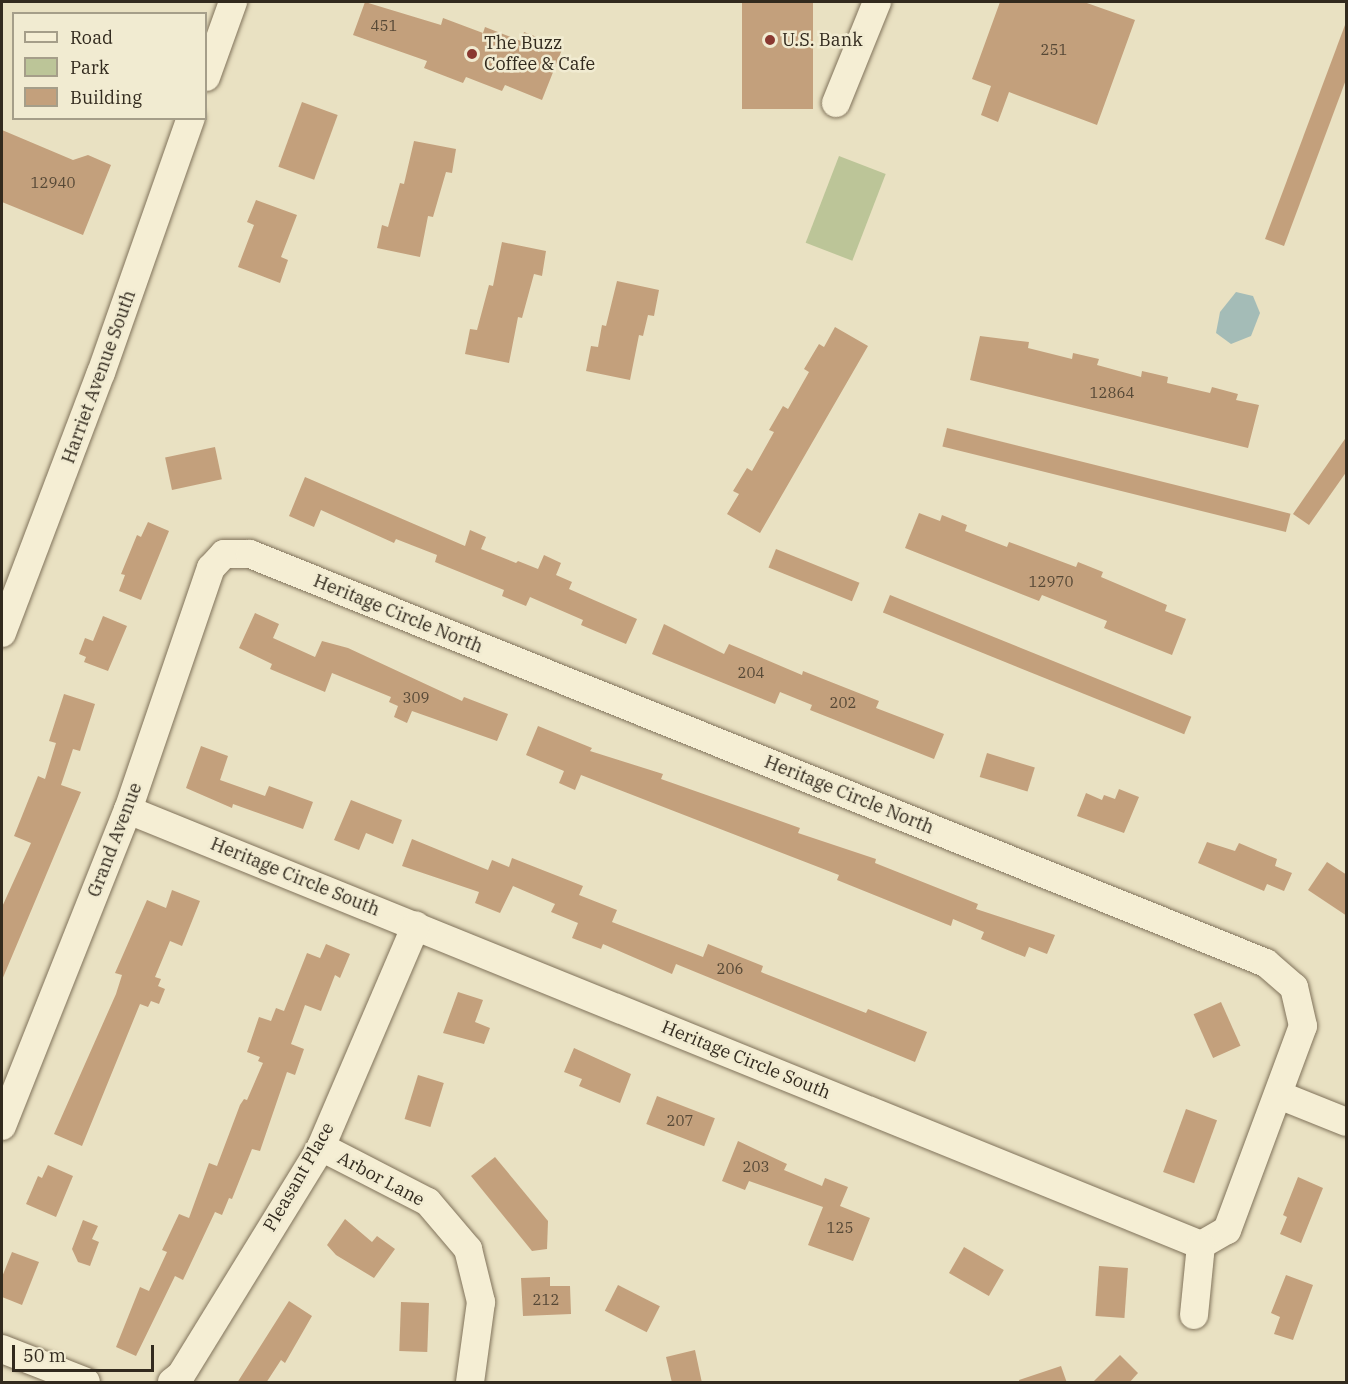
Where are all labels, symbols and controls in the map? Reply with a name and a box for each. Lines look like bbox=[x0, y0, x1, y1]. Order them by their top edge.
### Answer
legend bbox=[12, 12, 207, 120]
house number: 451 bbox=[371, 17, 397, 35]
text: Road bbox=[70, 26, 113, 49]
place label: U.S. Bank bbox=[782, 29, 863, 51]
place label: The Buzz Coffee & Cafe bbox=[484, 33, 595, 76]
marker: U.S. Bank bbox=[763, 33, 777, 47]
house number: 251 bbox=[1041, 41, 1067, 59]
marker: The Buzz Coffee & Cafe bbox=[465, 47, 479, 61]
text: Park bbox=[70, 56, 109, 79]
text: Building bbox=[70, 86, 142, 109]
house number: 12940 bbox=[31, 174, 75, 192]
street label: Harriet Avenue South bbox=[58, 287, 140, 467]
house number: 12864 bbox=[1090, 384, 1134, 402]
street label: Heritage Circle North bbox=[310, 570, 486, 658]
house number: 12970 bbox=[1029, 573, 1073, 591]
house number: 204 bbox=[738, 664, 764, 682]
house number: 309 bbox=[403, 689, 429, 707]
house number: 202 bbox=[830, 694, 856, 712]
street label: Heritage Circle North bbox=[761, 751, 937, 839]
street label: Grand Avenue bbox=[83, 780, 147, 900]
street label: Heritage Circle South bbox=[207, 833, 383, 921]
house number: 206 bbox=[717, 960, 743, 978]
street label: Heritage Circle South bbox=[658, 1016, 834, 1104]
house number: 207 bbox=[667, 1112, 693, 1130]
street label: Pleasant Place bbox=[259, 1119, 339, 1235]
street label: Arbor Lane bbox=[334, 1147, 428, 1211]
house number: 203 bbox=[743, 1158, 769, 1176]
house number: 125 bbox=[827, 1219, 853, 1237]
house number: 212 bbox=[533, 1291, 559, 1309]
scale bar bbox=[15, 1333, 158, 1371]
text: 50 m bbox=[23, 1344, 66, 1367]

